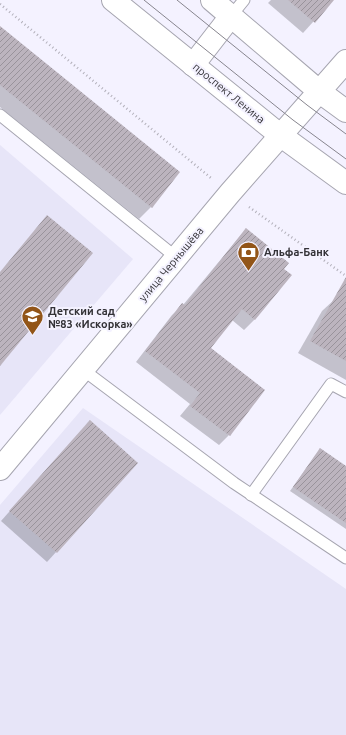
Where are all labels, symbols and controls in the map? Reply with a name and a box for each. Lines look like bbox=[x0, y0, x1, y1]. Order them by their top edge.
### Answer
street label: проспект Ленина bbox=[191, 60, 267, 126]
street label: улица Чернышёва bbox=[136, 224, 206, 304]
bank icon: Альфа-Банк bbox=[236, 239, 262, 272]
place label: Альфа-Банк bbox=[264, 246, 330, 258]
school or university icon: Детский сад №83 «Искорка» bbox=[20, 304, 46, 337]
place label: Детский сад №83 «Искорка» bbox=[48, 305, 133, 330]

